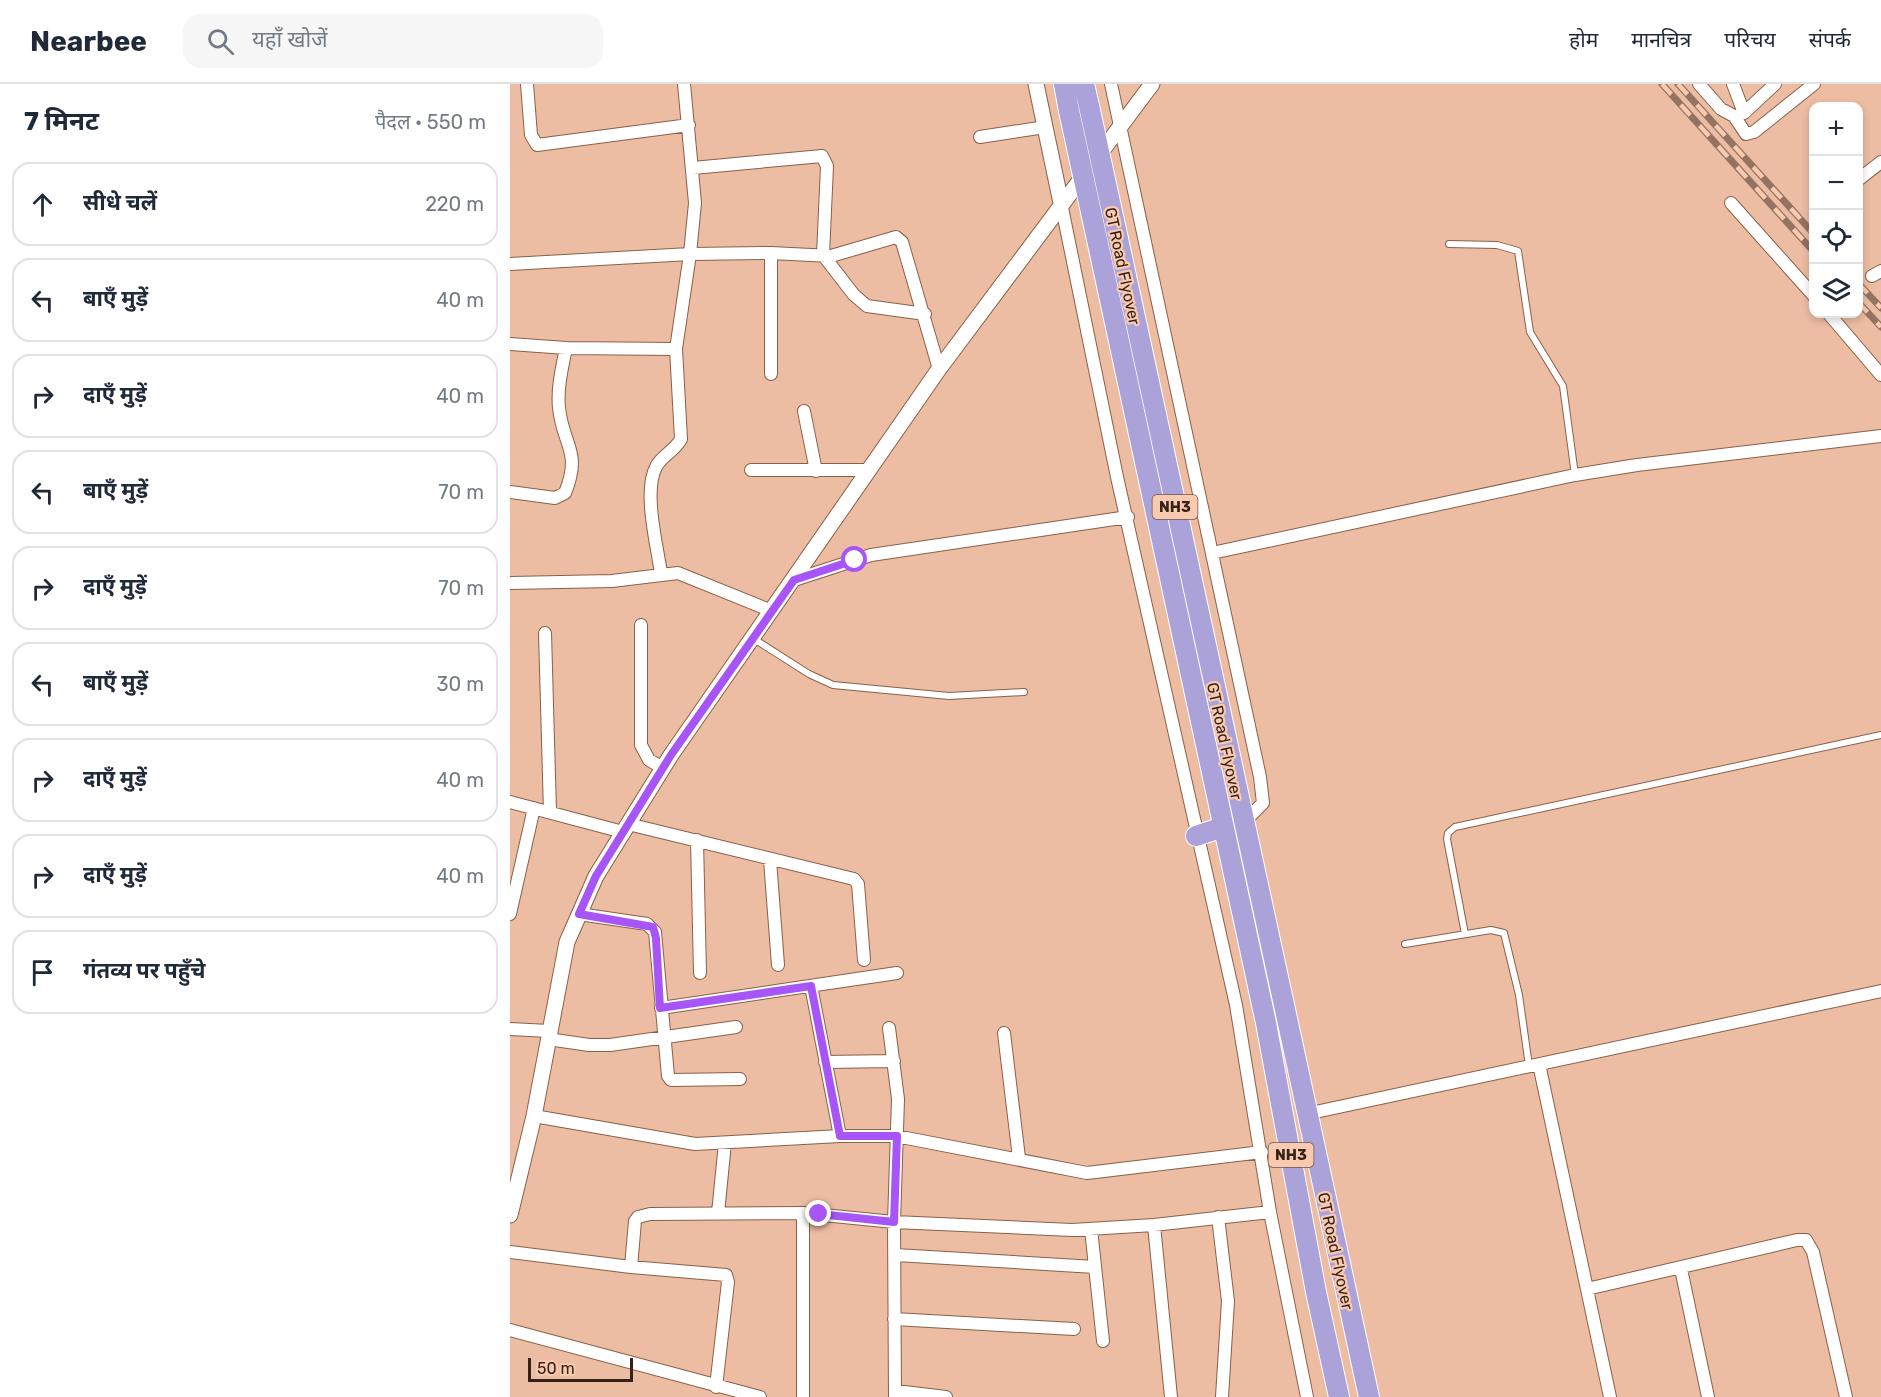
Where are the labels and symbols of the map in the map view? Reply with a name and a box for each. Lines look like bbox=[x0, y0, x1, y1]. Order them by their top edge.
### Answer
street label: GT Road Flyover bbox=[1101, 206, 1144, 327]
road number: NH3 bbox=[1152, 495, 1198, 519]
route start bbox=[841, 546, 867, 572]
street label: GT Road Flyover bbox=[1203, 681, 1246, 802]
road number: NH3 bbox=[1268, 1143, 1314, 1167]
street label: GT Road Flyover bbox=[1314, 1191, 1357, 1312]
route end bbox=[805, 1200, 831, 1226]
scale bar bbox=[528, 1355, 633, 1382]

